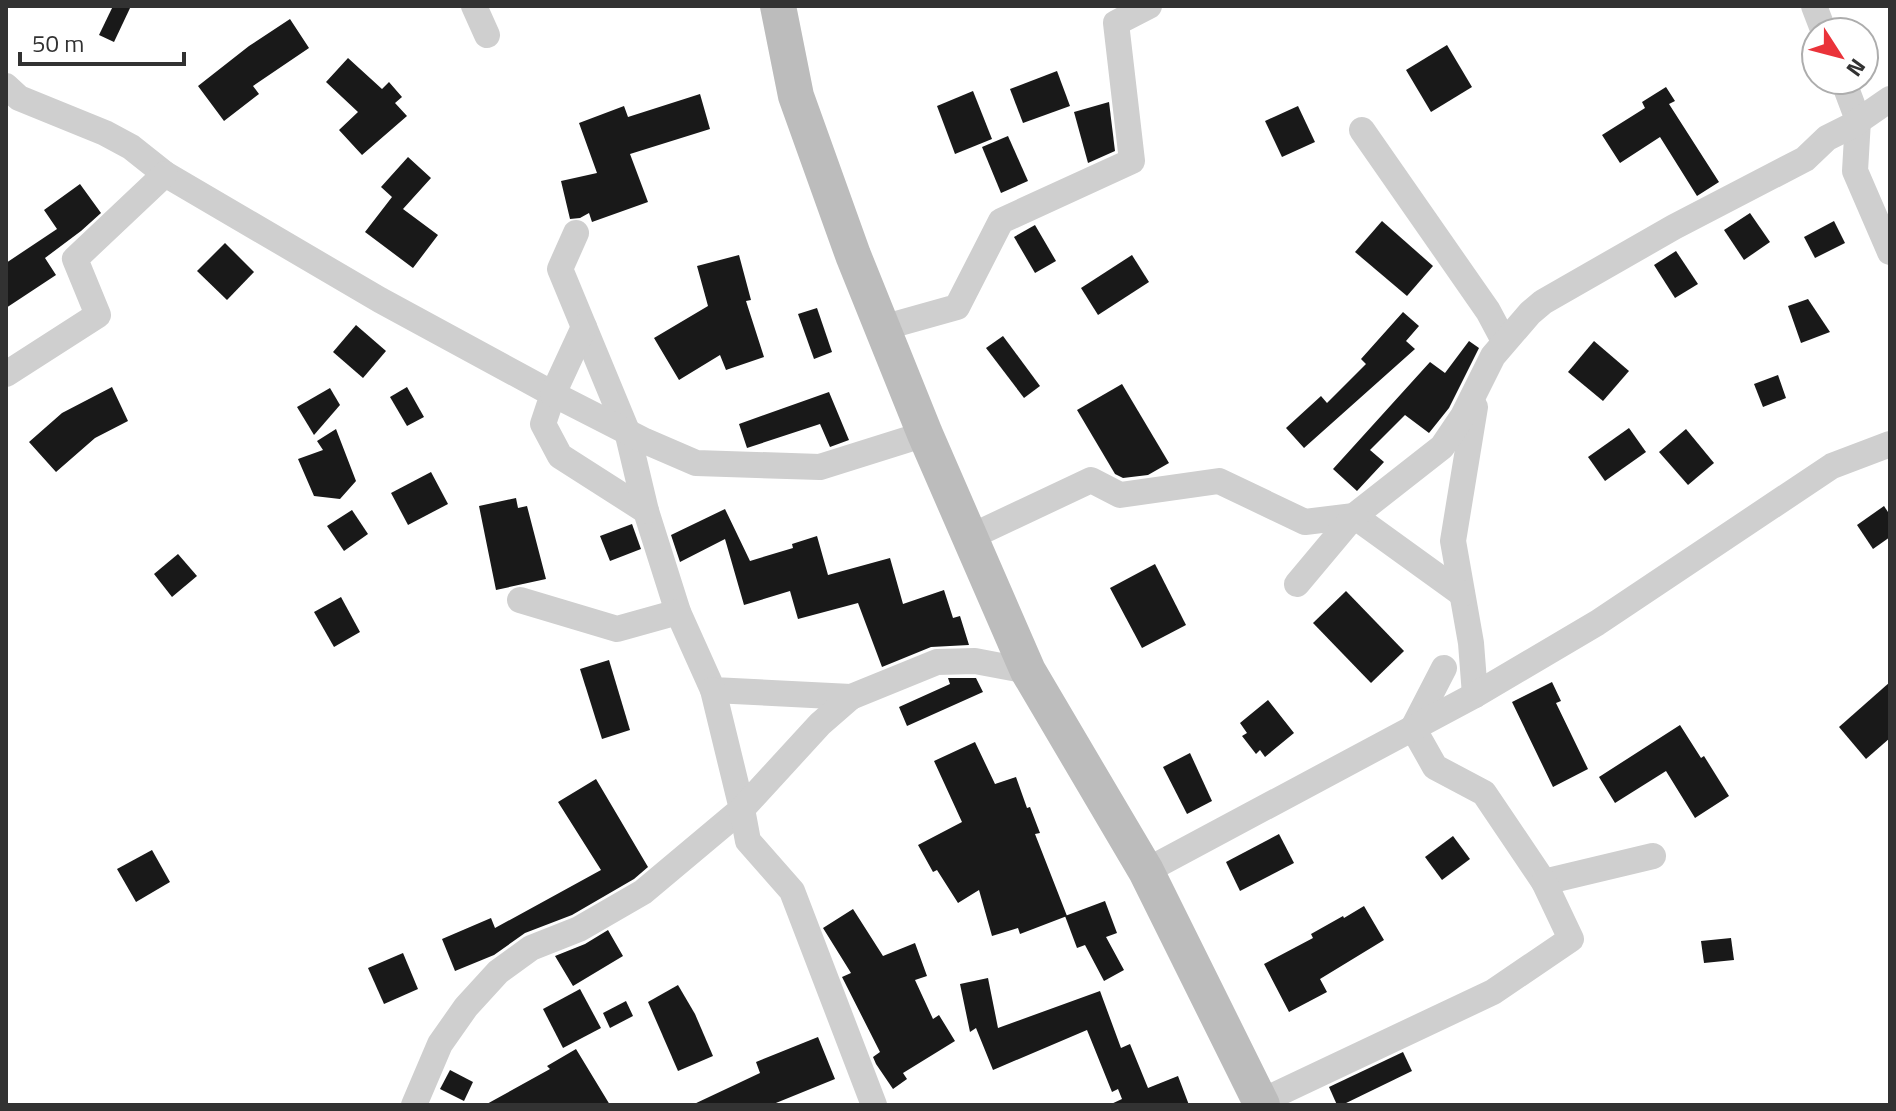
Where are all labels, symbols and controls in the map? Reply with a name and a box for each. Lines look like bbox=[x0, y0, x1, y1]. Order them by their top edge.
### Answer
scale bar bbox=[20, 16, 184, 66]
north arrow bbox=[1800, 16, 1880, 96]
text: 50 m bbox=[32, 25, 84, 61]
text: N bbox=[1838, 52, 1874, 84]

